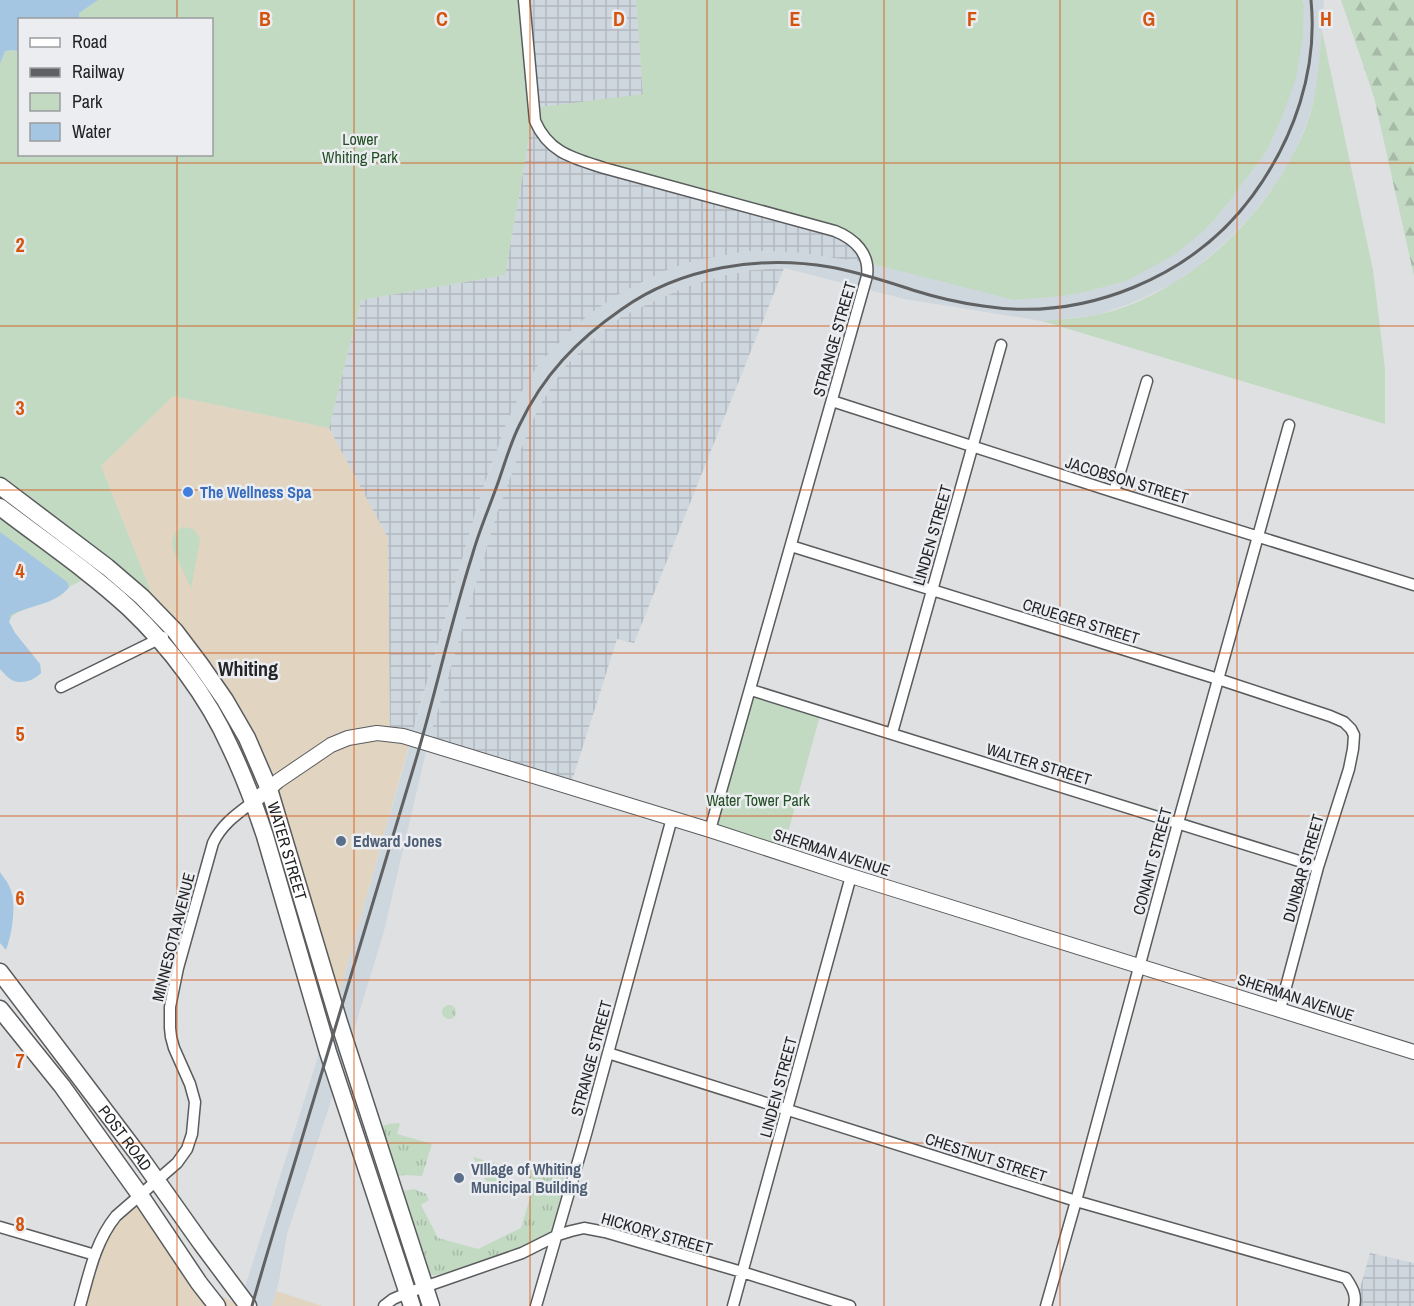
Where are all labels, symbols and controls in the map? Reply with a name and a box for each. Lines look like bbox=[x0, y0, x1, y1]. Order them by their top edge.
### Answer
text: B bbox=[259, 5, 271, 32]
text: C bbox=[436, 5, 448, 32]
text: D bbox=[613, 5, 625, 32]
text: E bbox=[790, 5, 801, 32]
text: F bbox=[967, 5, 977, 32]
text: G bbox=[1143, 5, 1155, 32]
text: H bbox=[1320, 5, 1332, 32]
legend bbox=[18, 18, 213, 156]
text: Road bbox=[72, 29, 107, 54]
text: Railway bbox=[72, 59, 125, 84]
text: Park bbox=[72, 89, 103, 114]
text: Water bbox=[72, 119, 111, 144]
park label: Lower Whiting Park bbox=[322, 128, 398, 168]
text: 2 bbox=[15, 231, 25, 258]
street label: STRANGE STREET bbox=[807, 279, 861, 399]
text: 3 bbox=[15, 394, 25, 421]
street label: JACOBSON STREET bbox=[1063, 451, 1191, 509]
place label: The Wellness Spa bbox=[200, 481, 312, 503]
street label: LINDEN STREET bbox=[907, 482, 957, 588]
marker: The Wellness Spa bbox=[181, 485, 195, 499]
text: 4 bbox=[15, 557, 25, 584]
street label: CRUEGER STREET bbox=[1020, 593, 1142, 649]
district label: Whiting bbox=[218, 655, 278, 682]
text: 5 bbox=[15, 720, 25, 747]
street label: WALTER STREET bbox=[984, 738, 1094, 790]
park label: Water Tower Park bbox=[706, 789, 810, 811]
street label: WATER STREET bbox=[262, 799, 313, 903]
street label: CONANT STREET bbox=[1127, 805, 1177, 917]
street label: DUNBAR STREET bbox=[1277, 812, 1329, 924]
street label: SHERMAN AVENUE bbox=[771, 823, 893, 881]
place label: Edward Jones bbox=[353, 830, 442, 852]
marker: Edward Jones bbox=[334, 834, 348, 848]
street label: MINNESOTA AVENUE bbox=[146, 870, 200, 1004]
text: 6 bbox=[15, 884, 25, 911]
street label: SHERMAN AVENUE bbox=[1235, 968, 1357, 1026]
street label: STRANGE STREET bbox=[565, 998, 617, 1118]
street label: LINDEN STREET bbox=[754, 1034, 802, 1140]
text: 7 bbox=[15, 1047, 25, 1074]
street label: POST ROAD bbox=[93, 1100, 157, 1175]
street label: CHESTNUT STREET bbox=[922, 1127, 1050, 1187]
place label: VIllage of Whiting Municipal Building bbox=[471, 1158, 588, 1198]
marker: VIllage of Whiting Municipal Building bbox=[452, 1171, 466, 1185]
street label: HICKORY STREET bbox=[599, 1207, 715, 1259]
text: 8 bbox=[15, 1210, 25, 1237]

